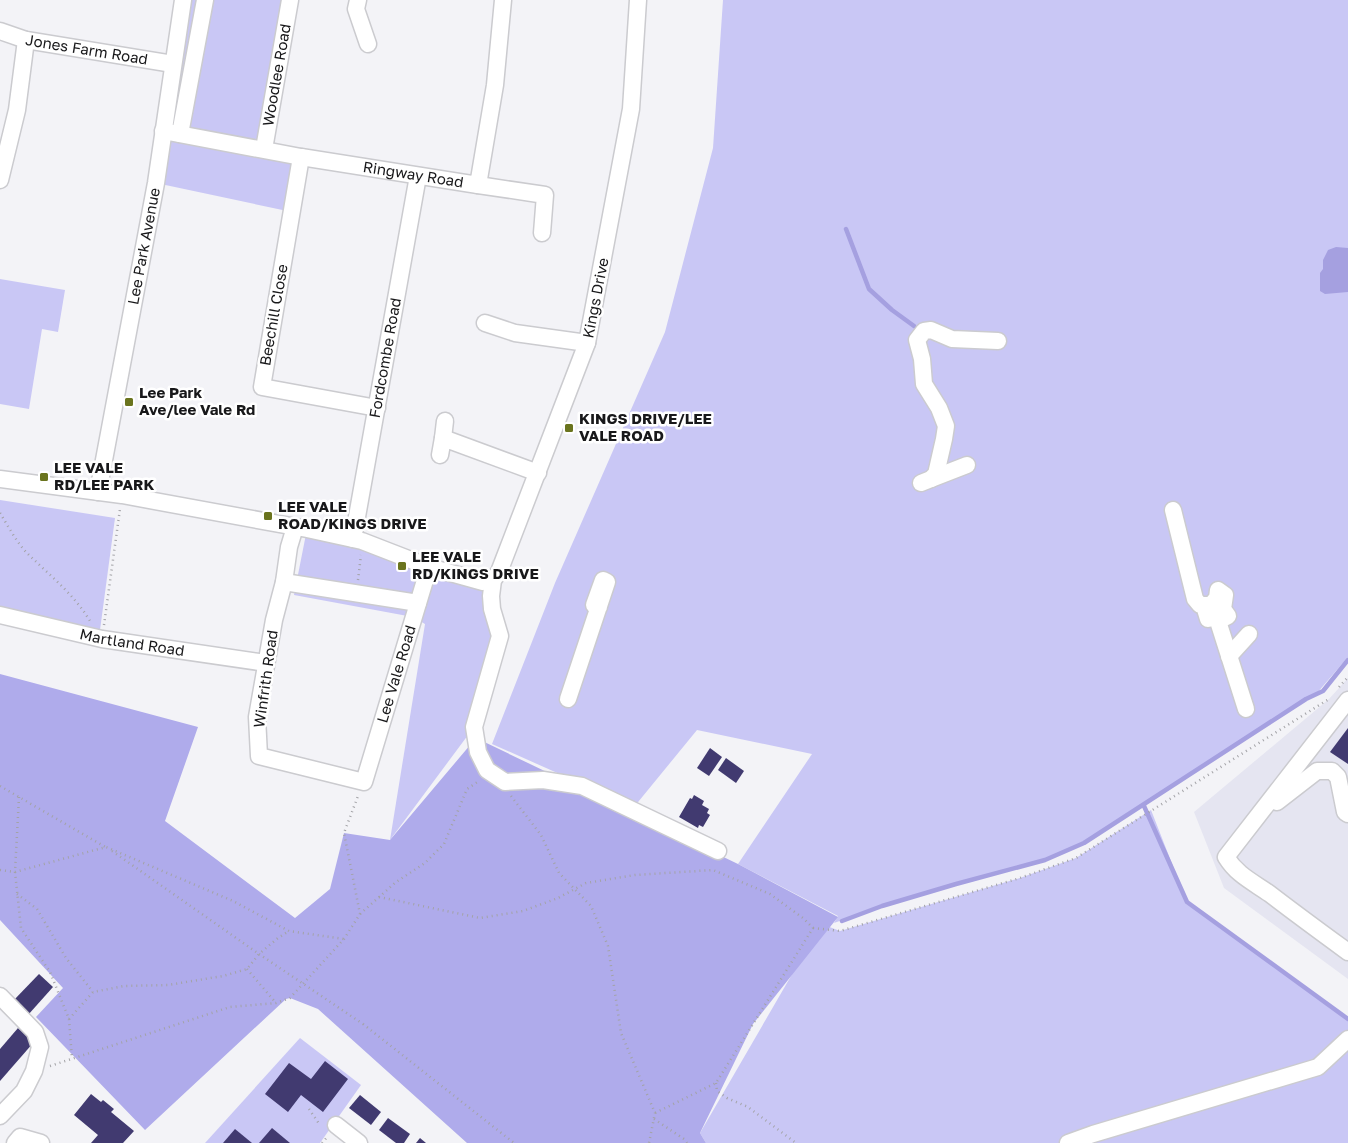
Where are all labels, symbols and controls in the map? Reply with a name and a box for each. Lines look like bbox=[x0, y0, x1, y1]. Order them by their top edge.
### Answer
street label: Woodlee Road bbox=[258, 22, 294, 128]
street label: Jones Farm Road bbox=[24, 30, 149, 68]
street label: Ringway Road bbox=[362, 157, 465, 191]
street label: Lee Park Avenue bbox=[123, 186, 163, 306]
street label: Kings Drive bbox=[578, 256, 612, 340]
street label: Beechill Close bbox=[255, 262, 291, 367]
street label: Fordcombe Road bbox=[365, 296, 404, 419]
place label: Lee Park Ave/lee Vale Rd bbox=[139, 383, 255, 418]
marker: Lee Park Ave/lee Vale Rd bbox=[123, 396, 135, 408]
place label: KINGS DRIVE/LEE VALE ROAD bbox=[579, 409, 712, 444]
marker: KINGS DRIVE/LEE VALE ROAD bbox=[563, 422, 575, 434]
place label: LEE VALE RD/LEE PARK bbox=[54, 458, 155, 493]
marker: LEE VALE RD/LEE PARK bbox=[38, 471, 50, 483]
place label: LEE VALE ROAD/KINGS DRIVE bbox=[278, 497, 427, 532]
marker: LEE VALE ROAD/KINGS DRIVE bbox=[262, 510, 274, 522]
place label: LEE VALE RD/KINGS DRIVE bbox=[412, 547, 539, 582]
marker: LEE VALE RD/KINGS DRIVE bbox=[396, 560, 408, 572]
street label: Lee Vale Road bbox=[372, 623, 419, 725]
street label: Martland Road bbox=[78, 624, 186, 659]
street label: Winfrith Road bbox=[249, 629, 281, 729]

